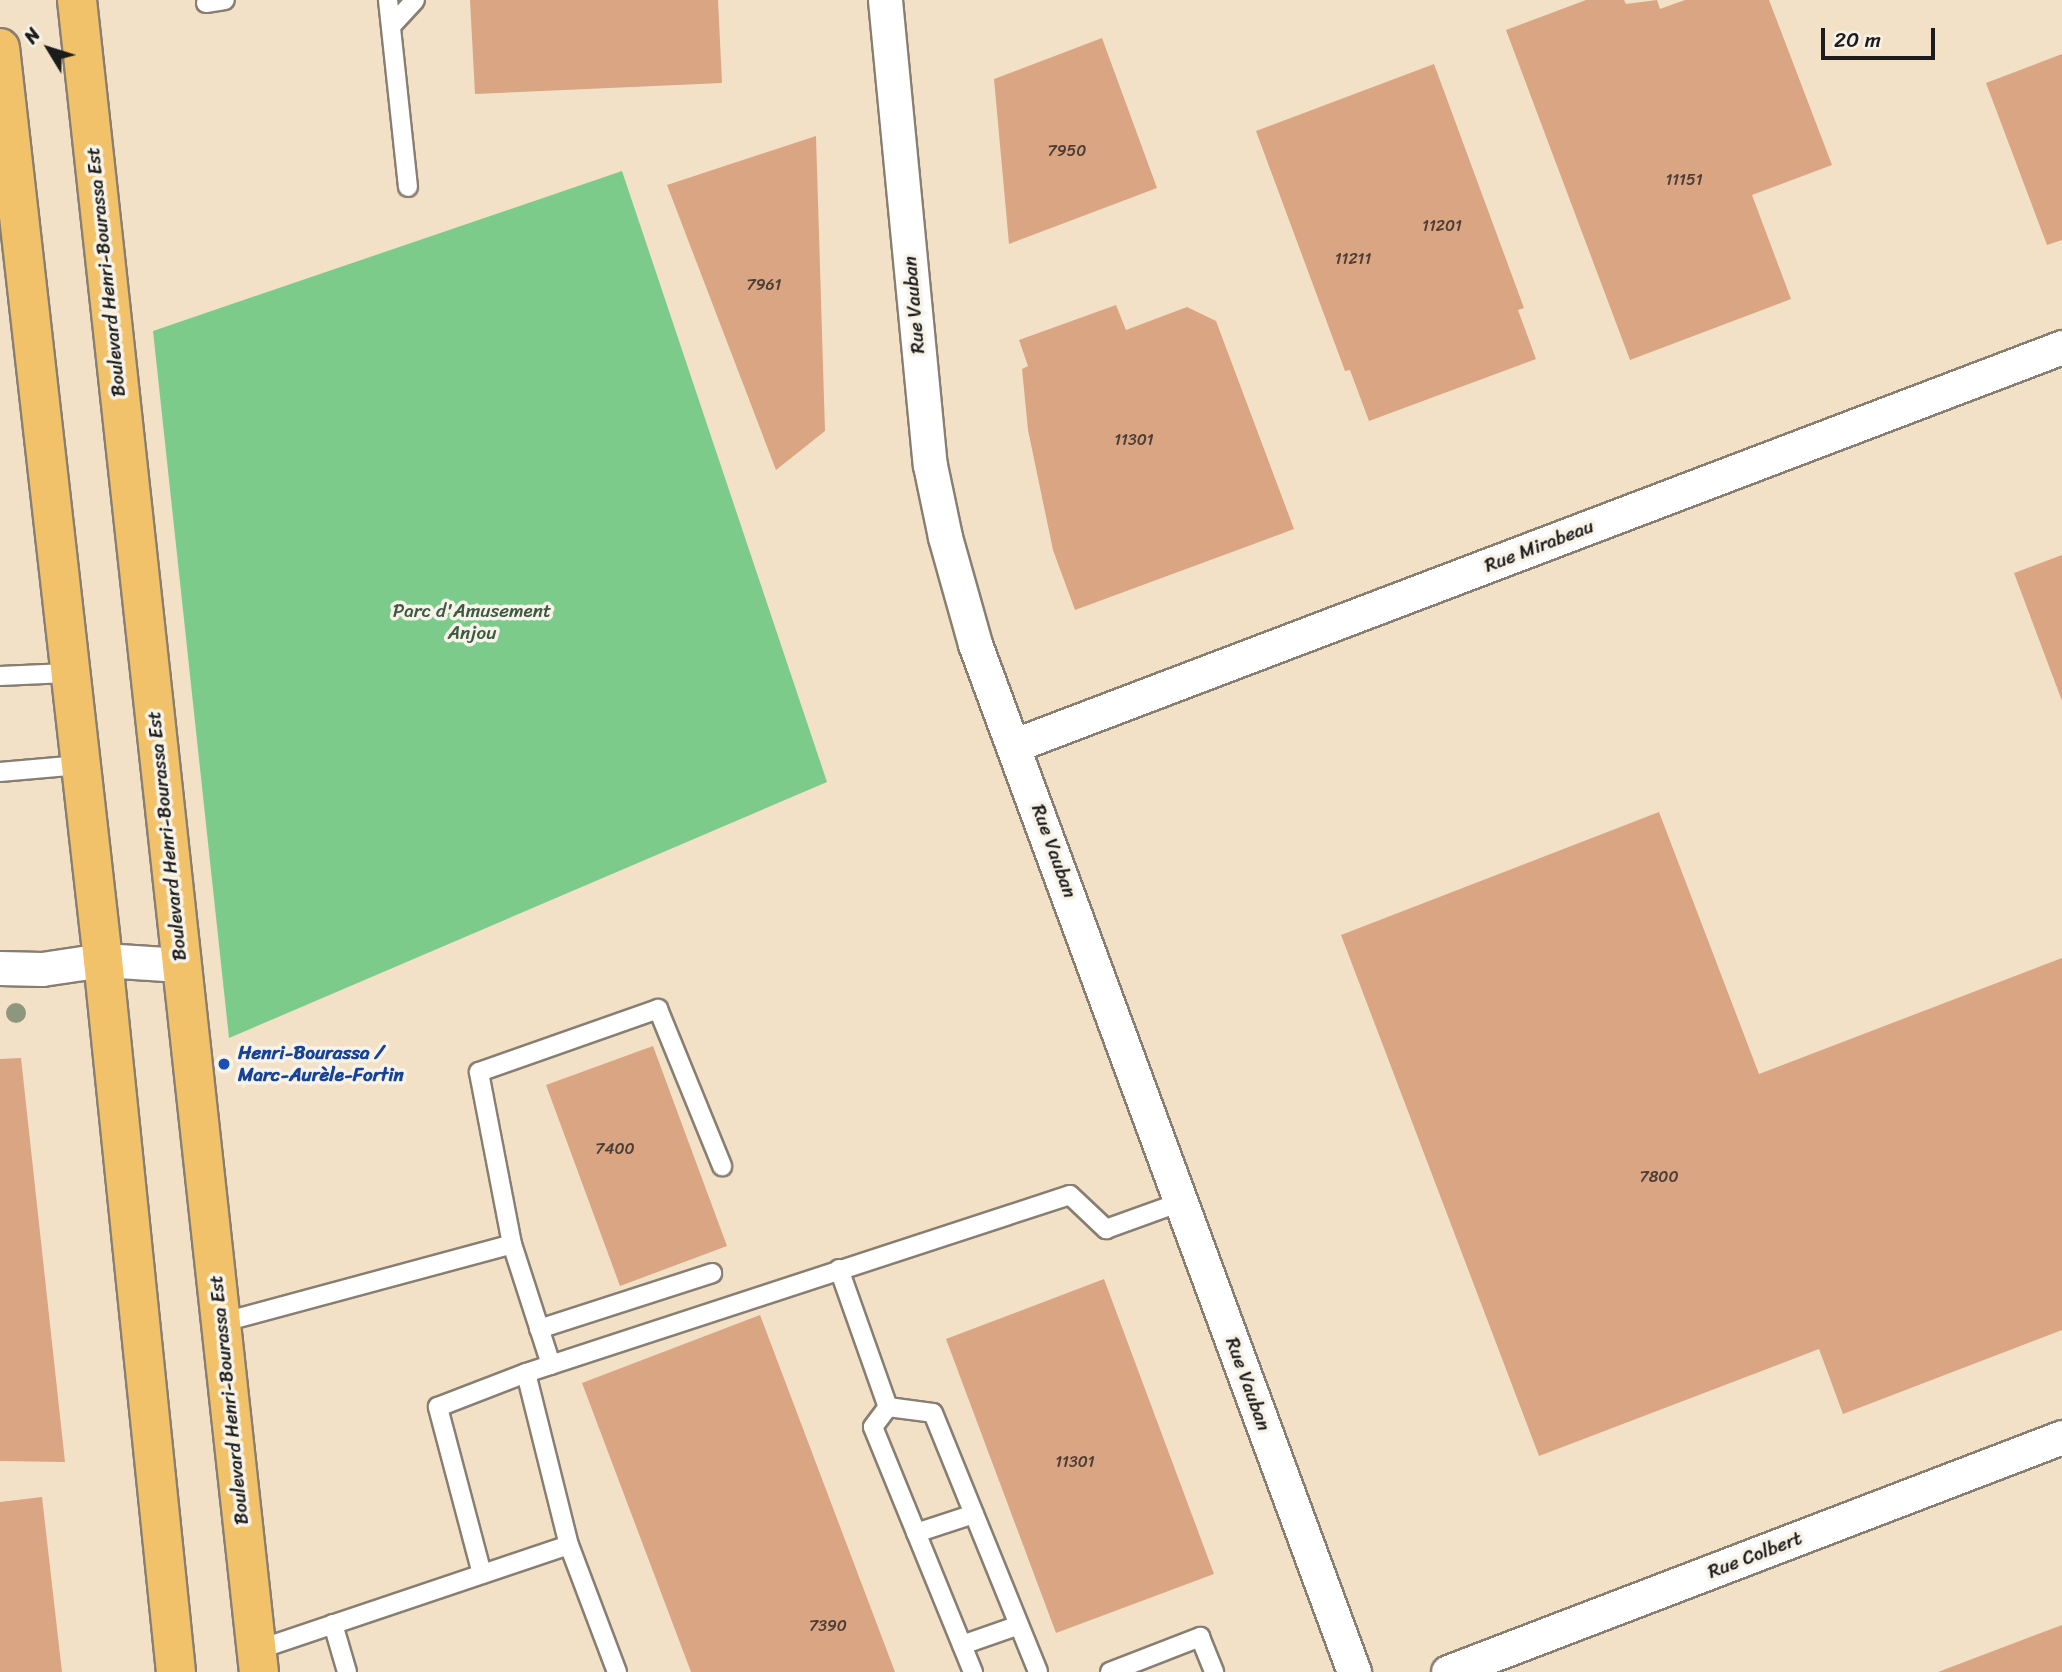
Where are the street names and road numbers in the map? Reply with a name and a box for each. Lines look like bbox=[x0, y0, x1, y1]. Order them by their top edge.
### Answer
street label: Boulevard Henri-Bourassa Est bbox=[82, 146, 130, 398]
street label: Rue Vauban bbox=[898, 256, 930, 354]
street label: Rue Mirabeau bbox=[1482, 515, 1596, 577]
street label: Boulevard Henri-Bourassa Est bbox=[143, 710, 191, 962]
street label: Rue Vauban bbox=[1027, 802, 1081, 900]
street label: Boulevard Henri-Bourassa Est bbox=[205, 1274, 253, 1526]
street label: Rue Vauban bbox=[1221, 1335, 1275, 1433]
street label: Rue Colbert bbox=[1705, 1527, 1805, 1583]

